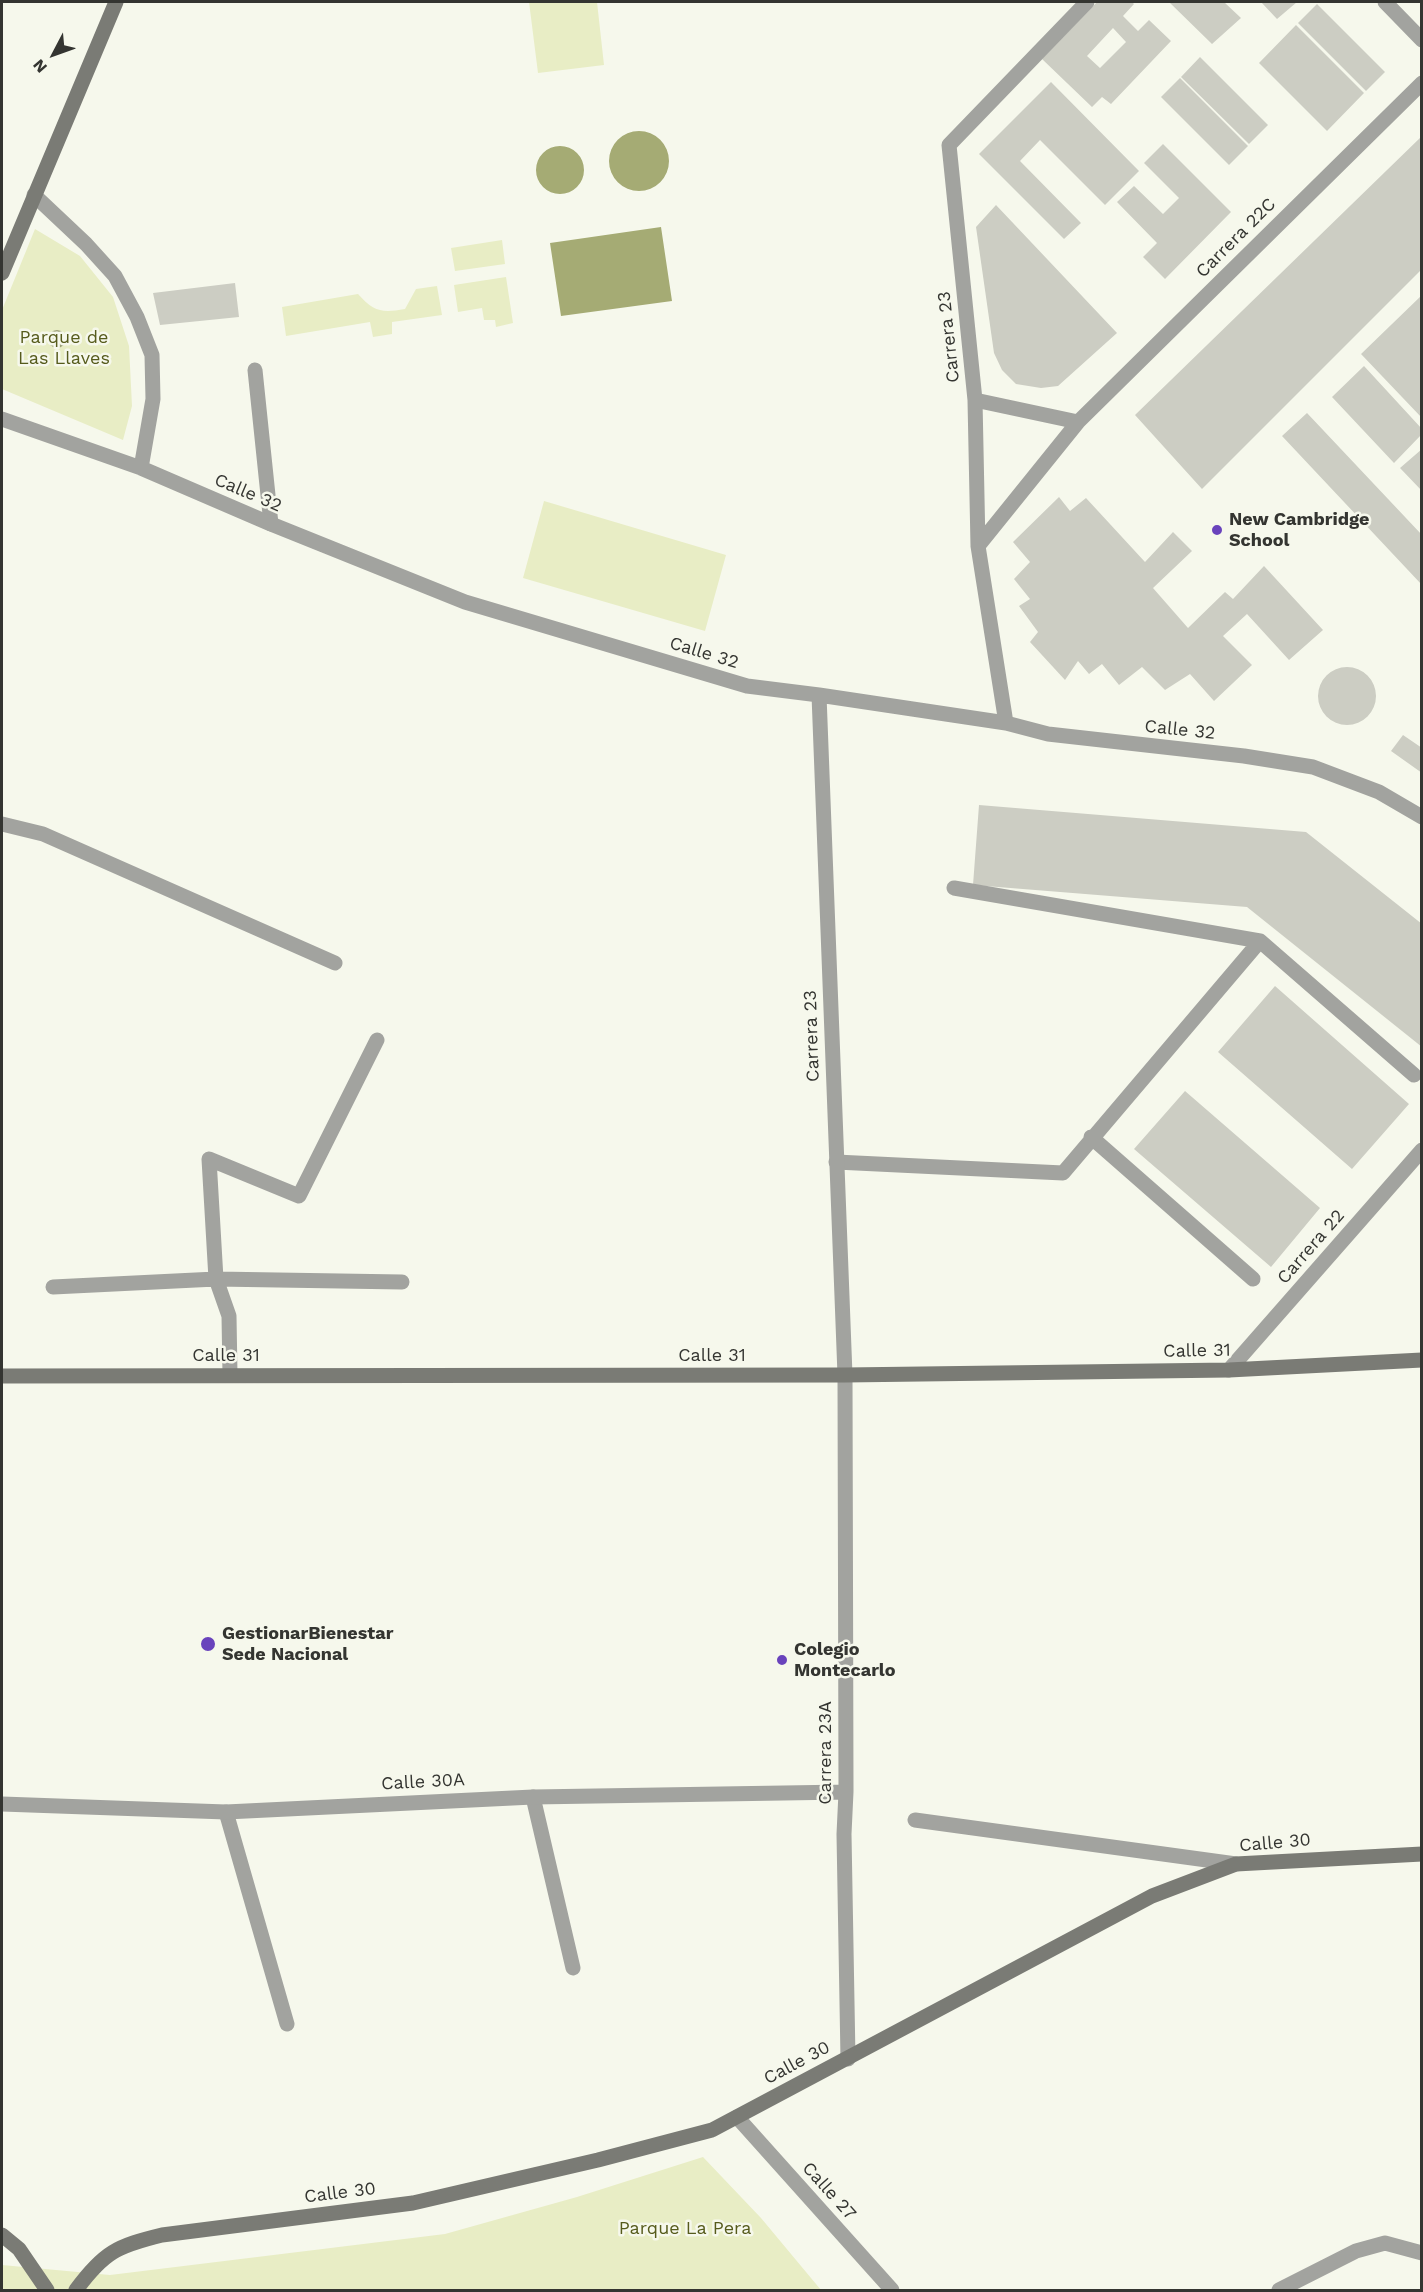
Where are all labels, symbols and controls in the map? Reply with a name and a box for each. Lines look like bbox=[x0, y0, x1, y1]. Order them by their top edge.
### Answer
north arrow bbox=[24, 24, 84, 84]
text: N bbox=[29, 55, 51, 77]
street label: Carrera 22C bbox=[1192, 194, 1280, 282]
street label: Carrera 23 bbox=[933, 290, 965, 384]
park label: Parque de Las Llaves bbox=[18, 327, 110, 370]
street label: Calle 32 bbox=[211, 469, 285, 517]
place label: New Cambridge School bbox=[1229, 509, 1369, 552]
marker: New Cambridge School bbox=[1210, 523, 1224, 537]
street label: Calle 32 bbox=[667, 632, 741, 674]
street label: Calle 32 bbox=[1144, 716, 1216, 744]
street label: Carrera 23 bbox=[800, 990, 824, 1082]
street label: Carrera 22 bbox=[1273, 1205, 1349, 1289]
street label: Calle 31 bbox=[1163, 1340, 1231, 1362]
street label: Calle 31 bbox=[192, 1345, 260, 1367]
street label: Calle 31 bbox=[678, 1345, 746, 1367]
place label: GestionarBienestar Sede Nacional bbox=[222, 1623, 393, 1666]
marker: GestionarBienestar Sede Nacional bbox=[199, 1635, 217, 1653]
place label: Colegio Montecarlo bbox=[794, 1639, 896, 1682]
marker: Colegio Montecarlo bbox=[775, 1653, 789, 1667]
street label: Carrera 23A bbox=[815, 1701, 837, 1805]
street label: Calle 30A bbox=[381, 1769, 465, 1795]
street label: Calle 30 bbox=[1238, 1829, 1312, 1857]
street label: Calle 30 bbox=[760, 2037, 834, 2089]
street label: Calle 27 bbox=[797, 2158, 861, 2224]
street label: Calle 30 bbox=[303, 2178, 377, 2208]
park label: Parque La Pera bbox=[619, 2218, 751, 2240]

